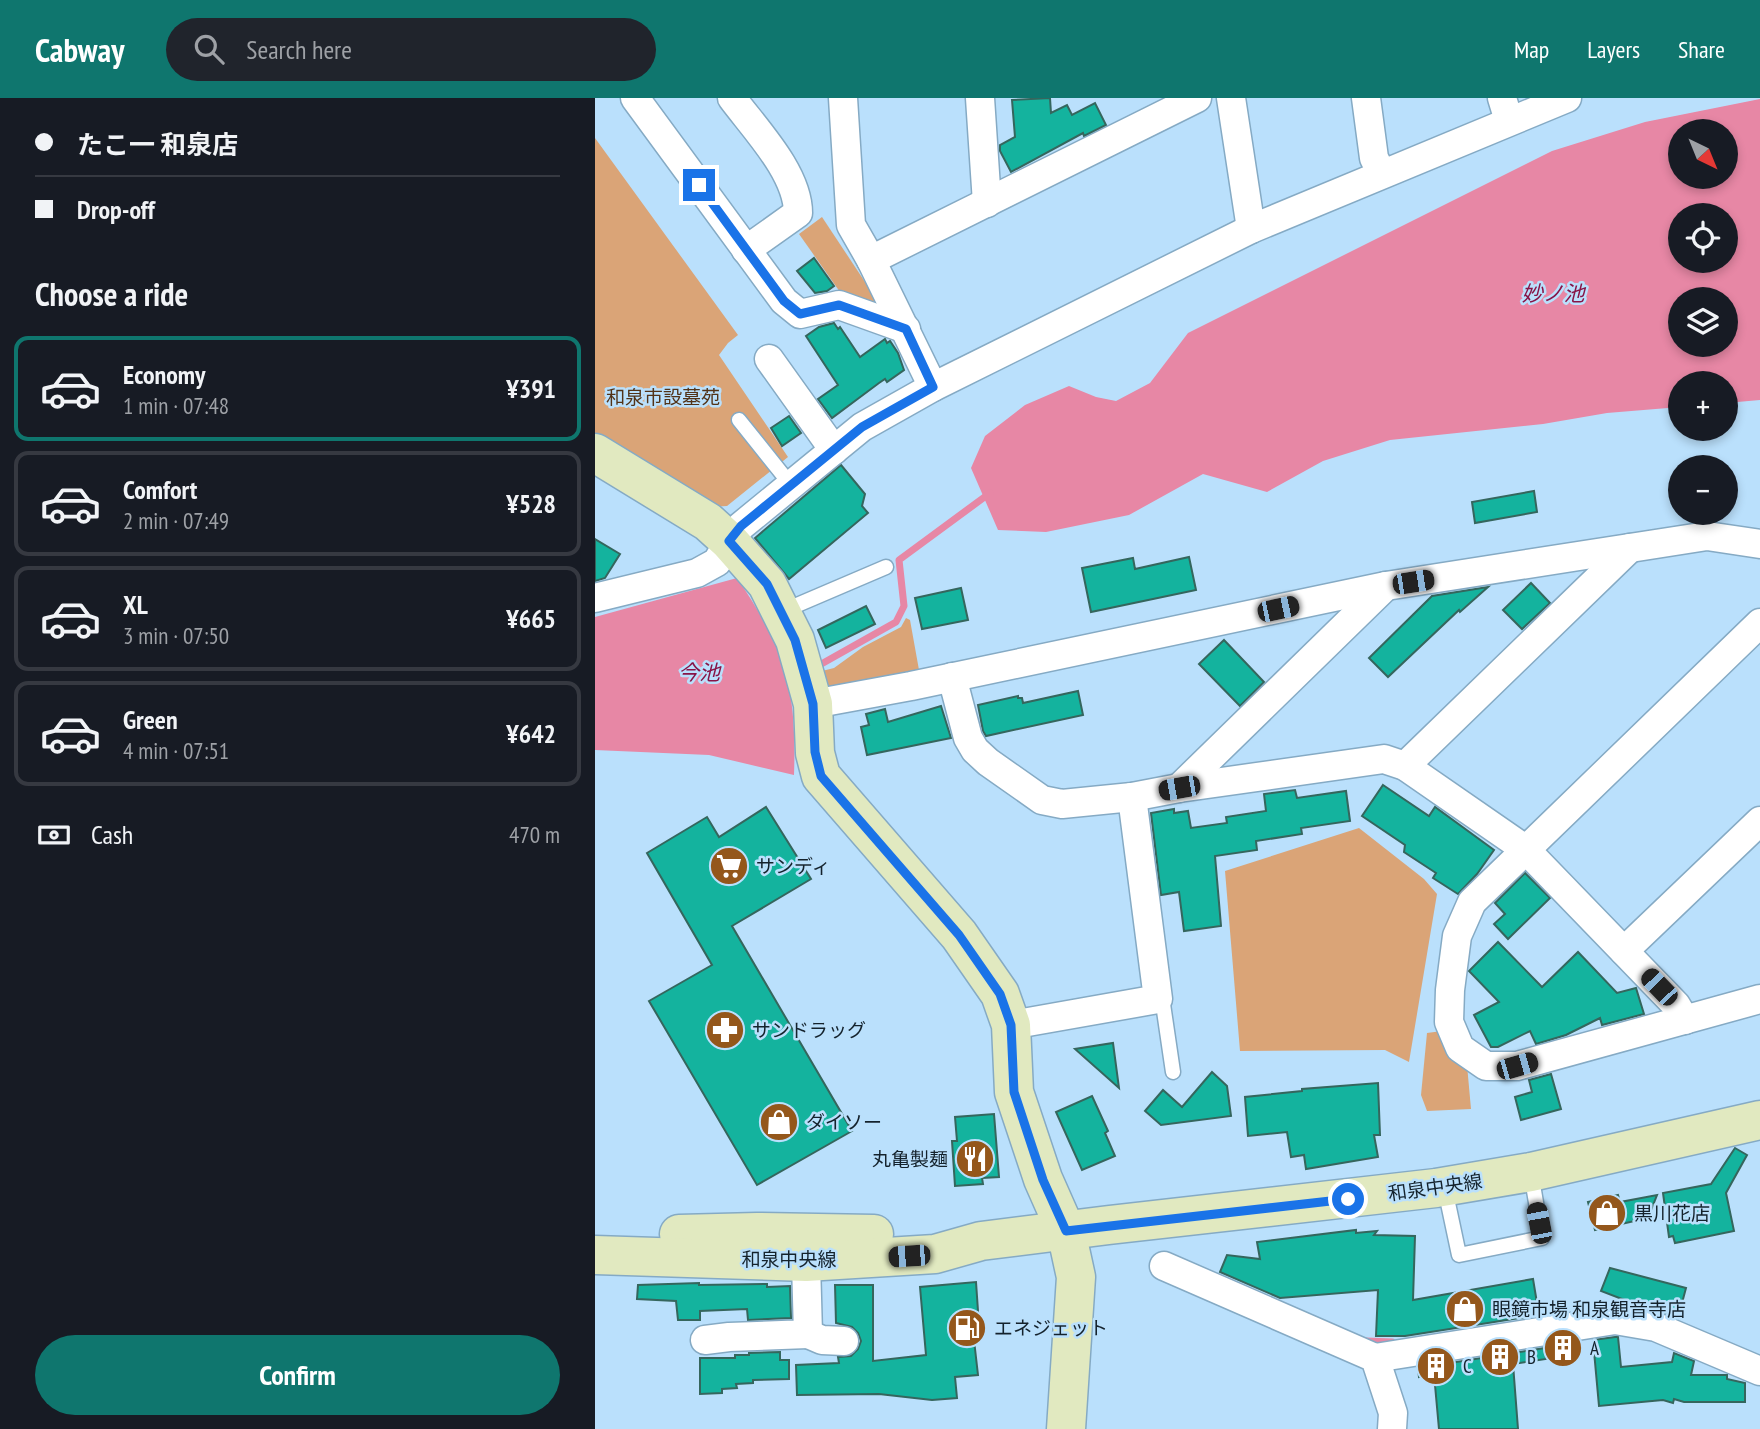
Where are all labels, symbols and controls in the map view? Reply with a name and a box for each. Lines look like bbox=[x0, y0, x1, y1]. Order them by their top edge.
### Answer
search box bbox=[166, 18, 656, 81]
text: Cabway bbox=[35, 28, 124, 71]
icon: search bbox=[190, 30, 228, 68]
text: Search here bbox=[246, 33, 352, 66]
text: Map bbox=[1514, 34, 1549, 65]
text: Layers bbox=[1587, 34, 1640, 65]
text: Share bbox=[1678, 34, 1725, 65]
north arrow bbox=[1668, 119, 1738, 189]
map controls bbox=[1668, 119, 1738, 525]
text: たこ一 和泉店 bbox=[77, 128, 238, 161]
route end bbox=[683, 169, 715, 201]
text: Drop-off bbox=[77, 193, 155, 226]
button: locate bbox=[1668, 203, 1738, 273]
text: Choose a ride bbox=[35, 273, 188, 315]
water label: 妙ノ池 bbox=[1522, 280, 1586, 307]
button: layers bbox=[1668, 287, 1738, 357]
icon: car bbox=[39, 357, 102, 420]
text: Economy bbox=[123, 358, 205, 391]
button: + bbox=[1668, 371, 1738, 441]
text: ¥391 bbox=[506, 372, 556, 405]
park label: 和泉市設墓苑 bbox=[606, 385, 720, 409]
text: 1 min · 07:48 bbox=[123, 391, 229, 420]
button: − bbox=[1668, 455, 1738, 525]
icon: car bbox=[39, 472, 102, 535]
text: Comfort bbox=[123, 473, 197, 506]
text: ¥528 bbox=[506, 487, 556, 520]
text: 2 min · 07:49 bbox=[123, 506, 229, 535]
car bbox=[1391, 568, 1436, 596]
icon: car bbox=[39, 587, 102, 650]
text: XL bbox=[123, 588, 148, 621]
car bbox=[1256, 594, 1301, 624]
text: ¥665 bbox=[506, 602, 556, 635]
text: 3 min · 07:50 bbox=[123, 621, 229, 650]
water label: 今池 bbox=[678, 659, 722, 686]
icon: car bbox=[39, 702, 102, 765]
text: Green bbox=[123, 703, 178, 736]
text: ¥642 bbox=[506, 717, 556, 750]
text: 4 min · 07:51 bbox=[123, 736, 229, 765]
car bbox=[1157, 774, 1202, 802]
icon: cash bbox=[35, 816, 73, 854]
text: Cash bbox=[91, 818, 133, 851]
text: 470 m bbox=[509, 820, 560, 849]
supermarket icon: サンディ bbox=[708, 845, 750, 887]
place label: サンディ bbox=[756, 854, 831, 878]
car bbox=[1637, 965, 1682, 1009]
pharmacy icon: サンドラッグ bbox=[704, 1009, 746, 1051]
place label: サンドラッグ bbox=[752, 1018, 866, 1042]
car bbox=[1494, 1050, 1541, 1082]
shop icon: ダイソー bbox=[758, 1101, 800, 1143]
place label: ダイソー bbox=[806, 1110, 882, 1134]
restaurant icon: 丸亀製麺 bbox=[954, 1138, 996, 1180]
place label: 丸亀製麺 bbox=[872, 1147, 948, 1171]
street label: 和泉中央線 bbox=[1386, 1169, 1484, 1205]
route start bbox=[1332, 1183, 1364, 1215]
shop icon: 黒川花店 bbox=[1586, 1192, 1628, 1234]
car bbox=[1525, 1200, 1554, 1246]
place label: 黒川花店 bbox=[1634, 1201, 1710, 1225]
car bbox=[888, 1244, 931, 1268]
street label: 和泉中央線 bbox=[741, 1247, 837, 1271]
shop icon: 眼鏡市場 和泉観音寺店 bbox=[1444, 1288, 1486, 1330]
place label: 眼鏡市場 和泉観音寺店 bbox=[1492, 1297, 1686, 1321]
fuel station icon: エネジェット bbox=[946, 1307, 988, 1349]
place label: エネジェット bbox=[994, 1316, 1108, 1340]
building icon: A bbox=[1542, 1327, 1584, 1369]
button: Confirm bbox=[35, 1335, 560, 1415]
building icon: B bbox=[1479, 1336, 1521, 1378]
place label: A bbox=[1590, 1336, 1599, 1360]
building icon: C bbox=[1415, 1345, 1457, 1387]
place label: B bbox=[1527, 1345, 1536, 1369]
place label: C bbox=[1463, 1354, 1472, 1378]

